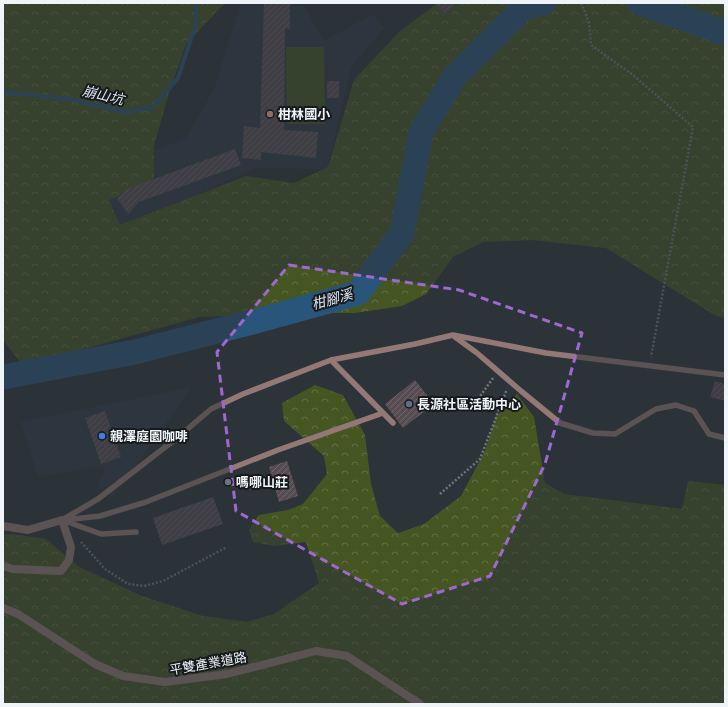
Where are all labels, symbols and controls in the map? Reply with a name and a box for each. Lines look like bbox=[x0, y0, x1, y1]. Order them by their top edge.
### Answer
water label: 崩山坑 bbox=[81, 82, 127, 108]
place label: 柑林國小 bbox=[278, 107, 331, 122]
marker: 柑林國小 bbox=[265, 109, 275, 119]
water label: 柑腳溪 bbox=[310, 285, 356, 312]
place label: 長源社區活動中心 bbox=[417, 397, 521, 412]
marker: 長源社區活動中心 bbox=[404, 399, 414, 409]
place label: 親澤庭園咖啡 bbox=[110, 429, 188, 444]
marker: 親澤庭園咖啡 bbox=[97, 431, 107, 441]
place label: 嗎哪山莊 bbox=[236, 475, 288, 490]
marker: 嗎哪山莊 bbox=[223, 477, 233, 487]
street label: 平雙產業道路 bbox=[168, 649, 248, 678]

